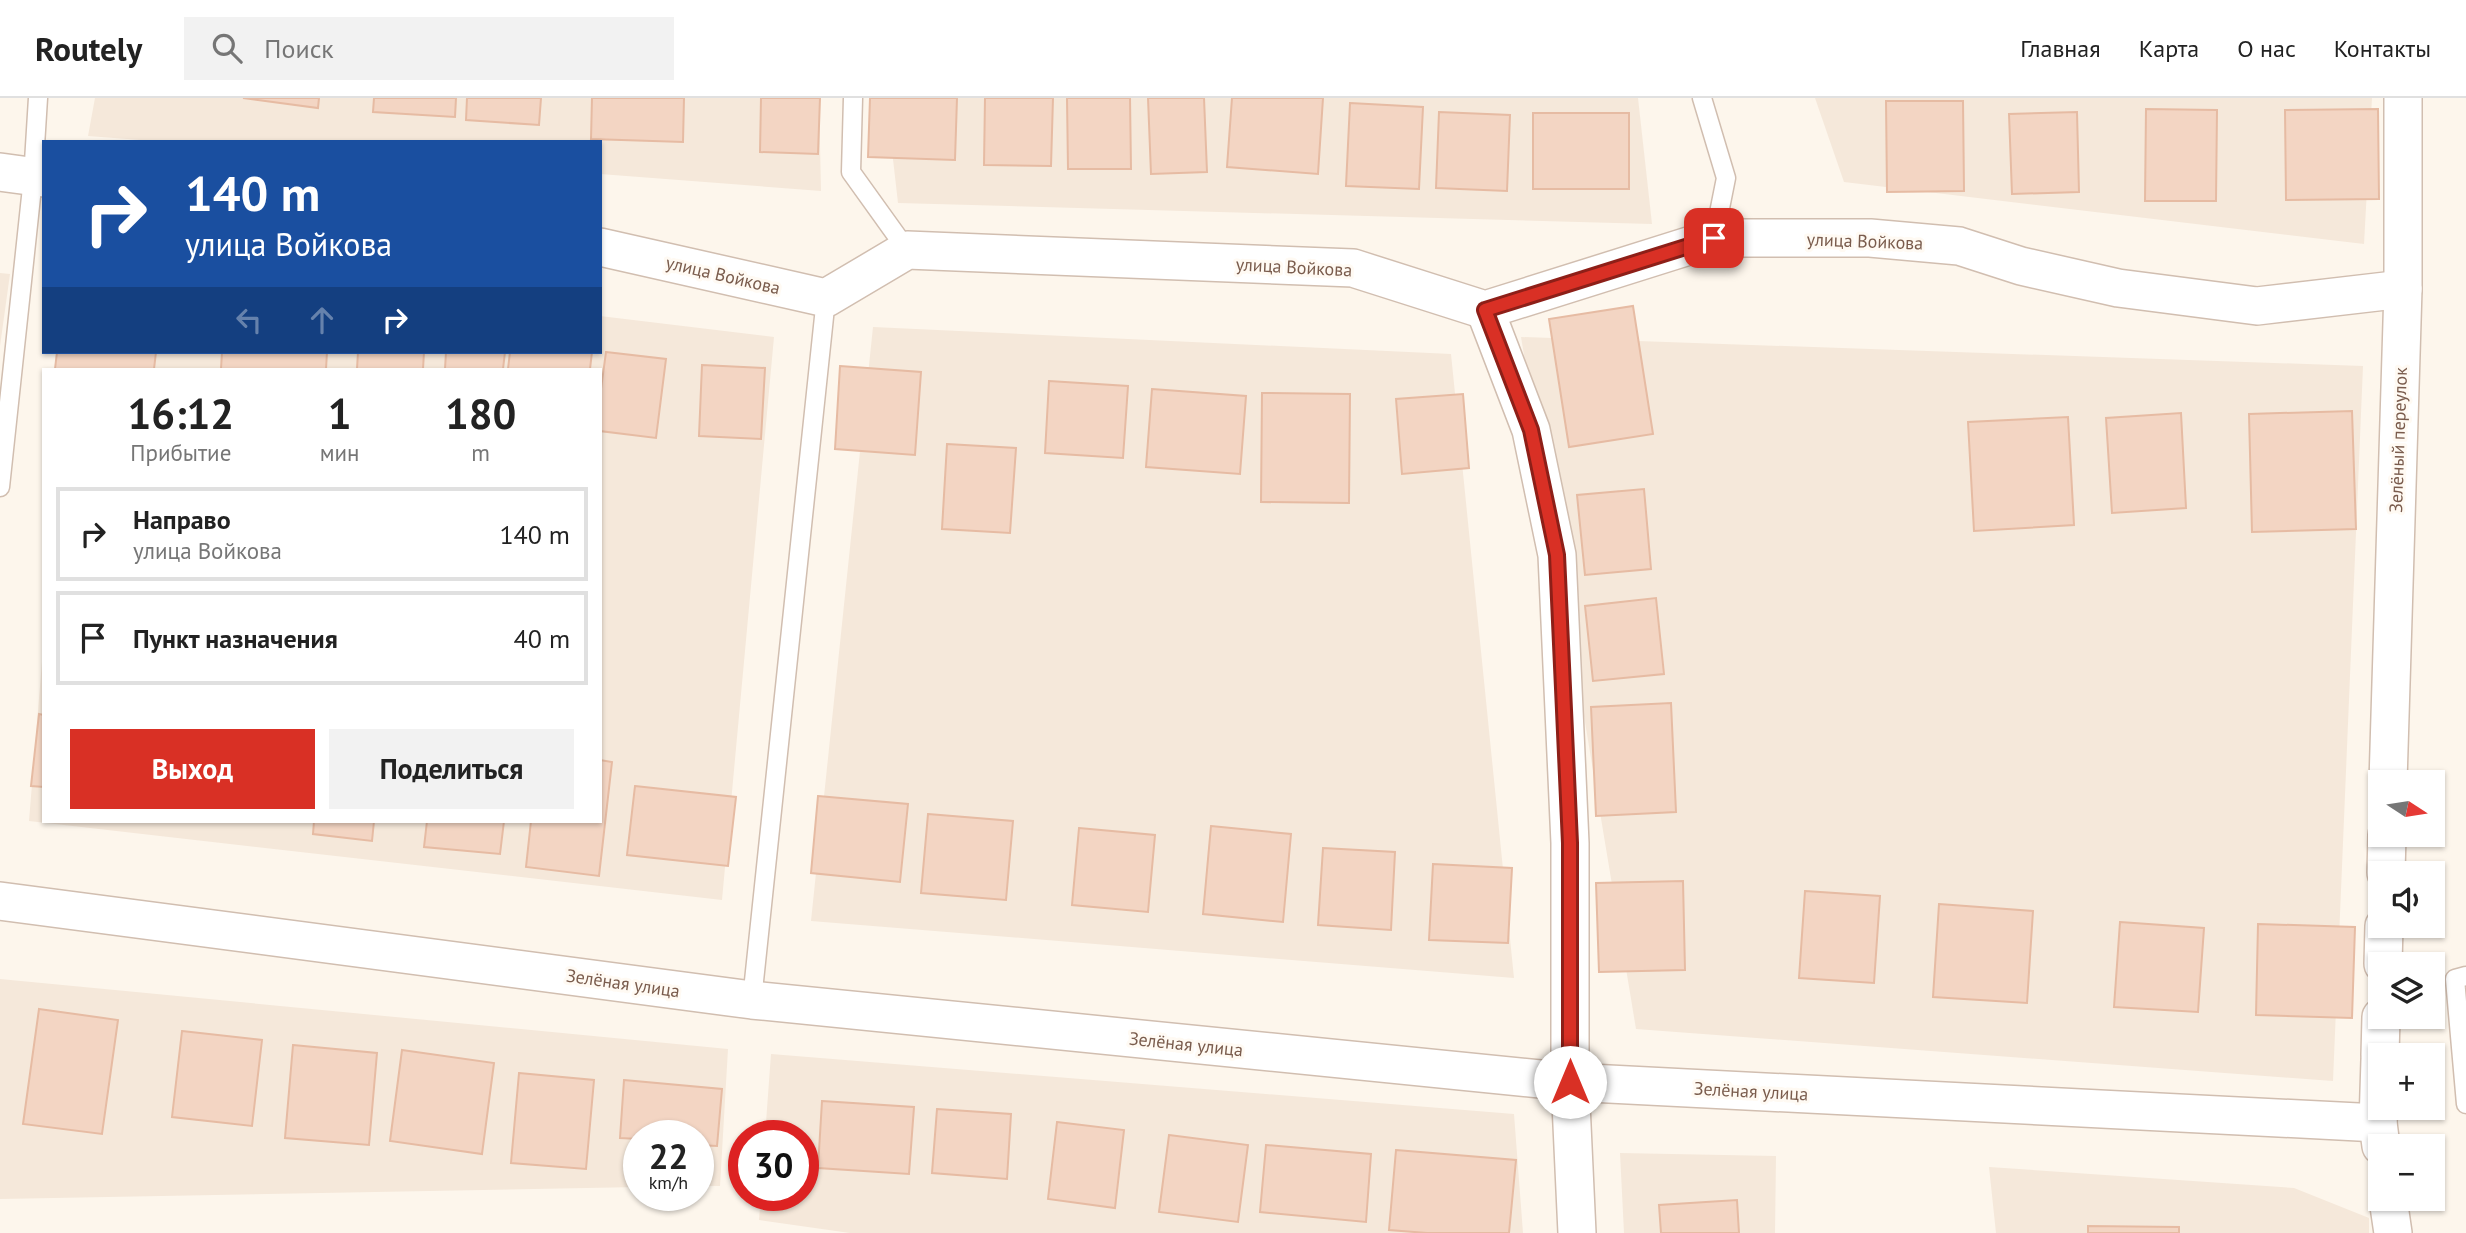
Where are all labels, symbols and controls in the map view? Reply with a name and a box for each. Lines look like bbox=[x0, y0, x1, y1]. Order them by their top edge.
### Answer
search box bbox=[184, 17, 674, 80]
text: Routely bbox=[35, 27, 142, 70]
icon: search bbox=[208, 29, 246, 67]
text: Поиск bbox=[264, 32, 334, 65]
text: Главная bbox=[2020, 33, 2101, 64]
text: Карта bbox=[2139, 33, 2199, 64]
text: О нас bbox=[2237, 33, 2296, 64]
text: Контакты bbox=[2334, 33, 2431, 64]
text: 140 m bbox=[185, 161, 320, 225]
icon: right bbox=[70, 168, 161, 259]
pin bbox=[1684, 208, 1744, 268]
icon: arrive bbox=[1695, 219, 1733, 257]
text: улица Войкова bbox=[185, 223, 392, 265]
street label: улица Войкова bbox=[1806, 227, 1924, 255]
street label: улица Войкова bbox=[664, 251, 782, 299]
street label: улица Войкова bbox=[1235, 252, 1353, 282]
icon: left bbox=[230, 301, 268, 339]
icon: ahead bbox=[303, 301, 341, 339]
icon: right bbox=[376, 301, 414, 339]
street label: Зелёный переулок bbox=[2384, 366, 2412, 513]
text: 16:12 bbox=[128, 386, 234, 441]
text: 1 bbox=[328, 386, 351, 441]
text: 180 bbox=[445, 386, 516, 441]
text: Прибытие bbox=[130, 438, 231, 467]
text: мин bbox=[320, 438, 359, 467]
text: m bbox=[471, 438, 490, 467]
text: Направо bbox=[133, 503, 231, 536]
icon: right bbox=[74, 515, 112, 553]
text: 140 m bbox=[499, 518, 570, 551]
text: улица Войкова bbox=[133, 536, 282, 565]
icon: arrive bbox=[74, 619, 112, 657]
text: Пункт назначения bbox=[133, 622, 338, 655]
text: 40 m bbox=[514, 622, 570, 655]
button: Выход bbox=[70, 729, 315, 809]
button: Поделиться bbox=[329, 729, 574, 809]
north arrow bbox=[2368, 770, 2445, 847]
map controls bbox=[2368, 770, 2445, 1211]
button: sound bbox=[2368, 861, 2445, 938]
button: layers bbox=[2368, 952, 2445, 1029]
street label: Зелёная улица bbox=[565, 964, 681, 1002]
street label: Зелёная улица bbox=[1128, 1027, 1244, 1061]
button: + bbox=[2368, 1043, 2445, 1120]
position arrow bbox=[1533, 1045, 1607, 1119]
street label: Зелёная улица bbox=[1693, 1077, 1809, 1105]
speed limit sign: 30 bbox=[728, 1120, 819, 1211]
text: 22 bbox=[649, 1133, 688, 1179]
button: − bbox=[2368, 1134, 2445, 1211]
text: km/h bbox=[649, 1171, 688, 1194]

